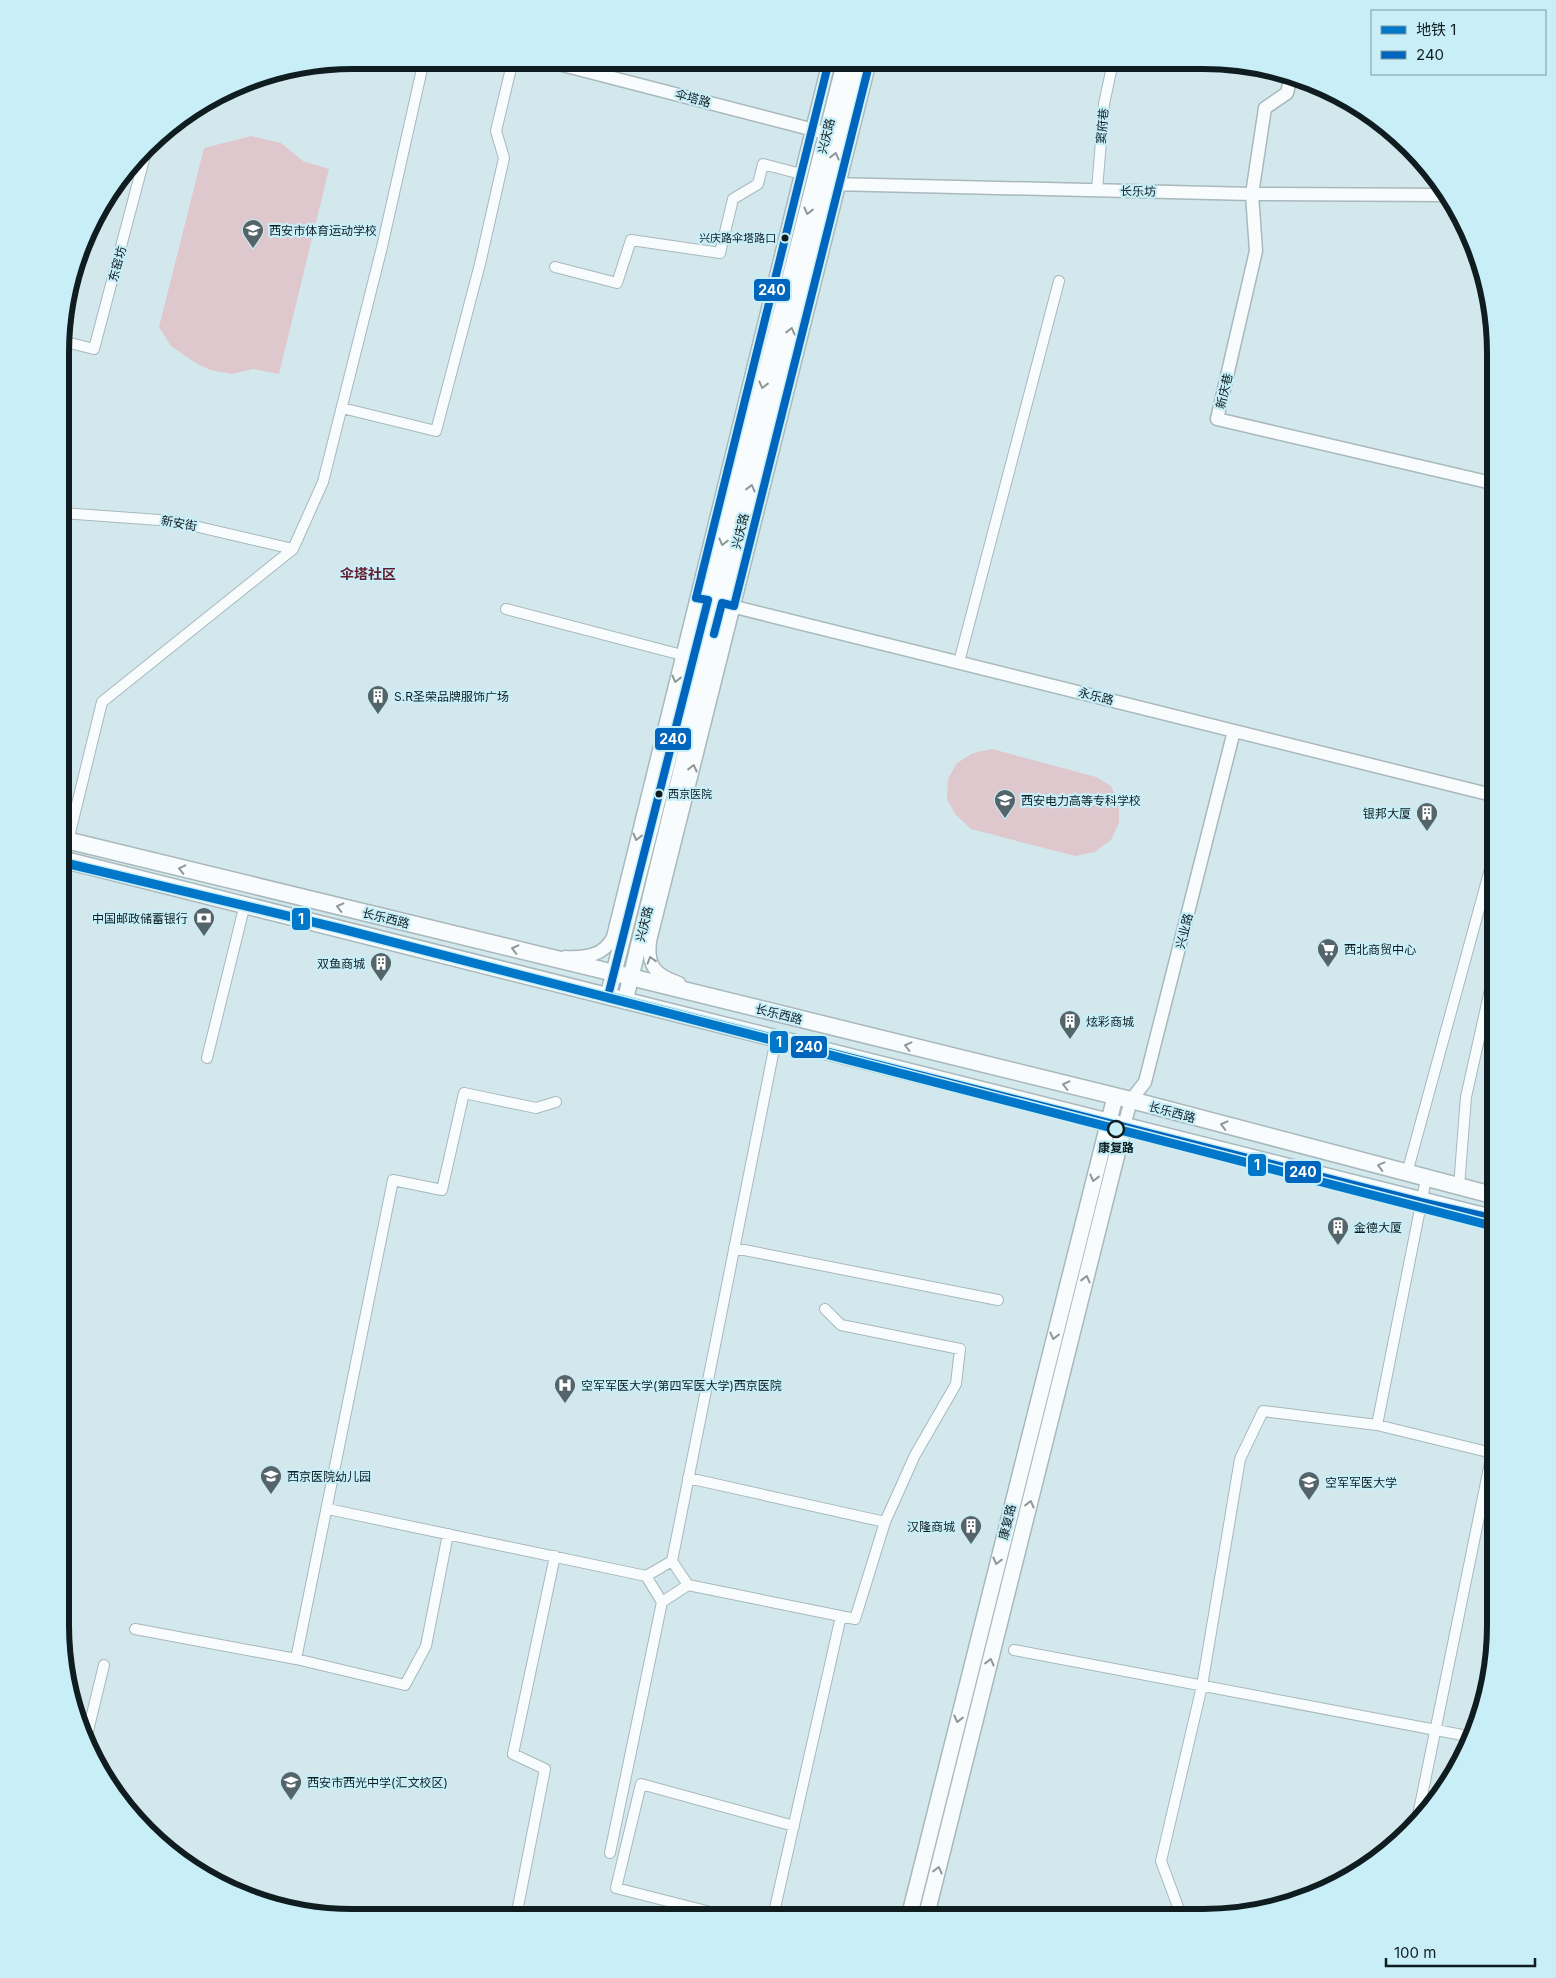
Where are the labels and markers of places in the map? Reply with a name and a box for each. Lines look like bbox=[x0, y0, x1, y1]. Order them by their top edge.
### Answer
school or university icon: 西安市体育运动学校 bbox=[241, 218, 265, 249]
place label: 西安市体育运动学校 bbox=[269, 223, 377, 238]
place label: 兴庆路伞塔路口 bbox=[699, 231, 776, 245]
marker: 兴庆路伞塔路口 bbox=[780, 233, 790, 243]
building icon: S.R圣荣品牌服饰广场 bbox=[366, 684, 390, 715]
place label: S.R圣荣品牌服饰广场 bbox=[394, 689, 509, 704]
place label: 西京医院 bbox=[668, 787, 712, 801]
school or university icon: 西安电力高等专科学校 bbox=[993, 788, 1017, 819]
marker: 西京医院 bbox=[654, 789, 664, 799]
place label: 西安电力高等专科学校 bbox=[1021, 793, 1141, 808]
building icon: 银邦大厦 bbox=[1415, 801, 1439, 832]
place label: 银邦大厦 bbox=[1363, 806, 1411, 821]
bank icon: 中国邮政储蓄银行 bbox=[192, 906, 216, 937]
place label: 中国邮政储蓄银行 bbox=[92, 911, 188, 926]
supermarket icon: 西北商贸中心 bbox=[1316, 937, 1340, 968]
place label: 西北商贸中心 bbox=[1344, 942, 1416, 957]
building icon: 双鱼商城 bbox=[369, 951, 393, 982]
place label: 双鱼商城 bbox=[317, 956, 365, 971]
building icon: 炫彩商城 bbox=[1058, 1009, 1082, 1040]
place label: 炫彩商城 bbox=[1086, 1014, 1134, 1029]
marker: 康复路 bbox=[1107, 1120, 1125, 1138]
place label: 康复路 bbox=[1098, 1140, 1134, 1155]
building icon: 金德大厦 bbox=[1326, 1215, 1350, 1246]
place label: 金德大厦 bbox=[1354, 1220, 1402, 1235]
hospital icon: 空军军医大学(第四军医大学)西京医院 bbox=[553, 1373, 577, 1404]
place label: 空军军医大学(第四军医大学)西京医院 bbox=[581, 1378, 782, 1393]
school or university icon: 西京医院幼儿园 bbox=[259, 1464, 283, 1495]
place label: 西京医院幼儿园 bbox=[287, 1469, 371, 1484]
school or university icon: 空军军医大学 bbox=[1297, 1470, 1321, 1501]
place label: 空军军医大学 bbox=[1325, 1475, 1397, 1490]
building icon: 汉隆商城 bbox=[959, 1514, 983, 1545]
place label: 汉隆商城 bbox=[907, 1519, 955, 1534]
school or university icon: 西安市西光中学(汇文校区) bbox=[279, 1770, 303, 1801]
place label: 西安市西光中学(汇文校区) bbox=[307, 1775, 448, 1790]

